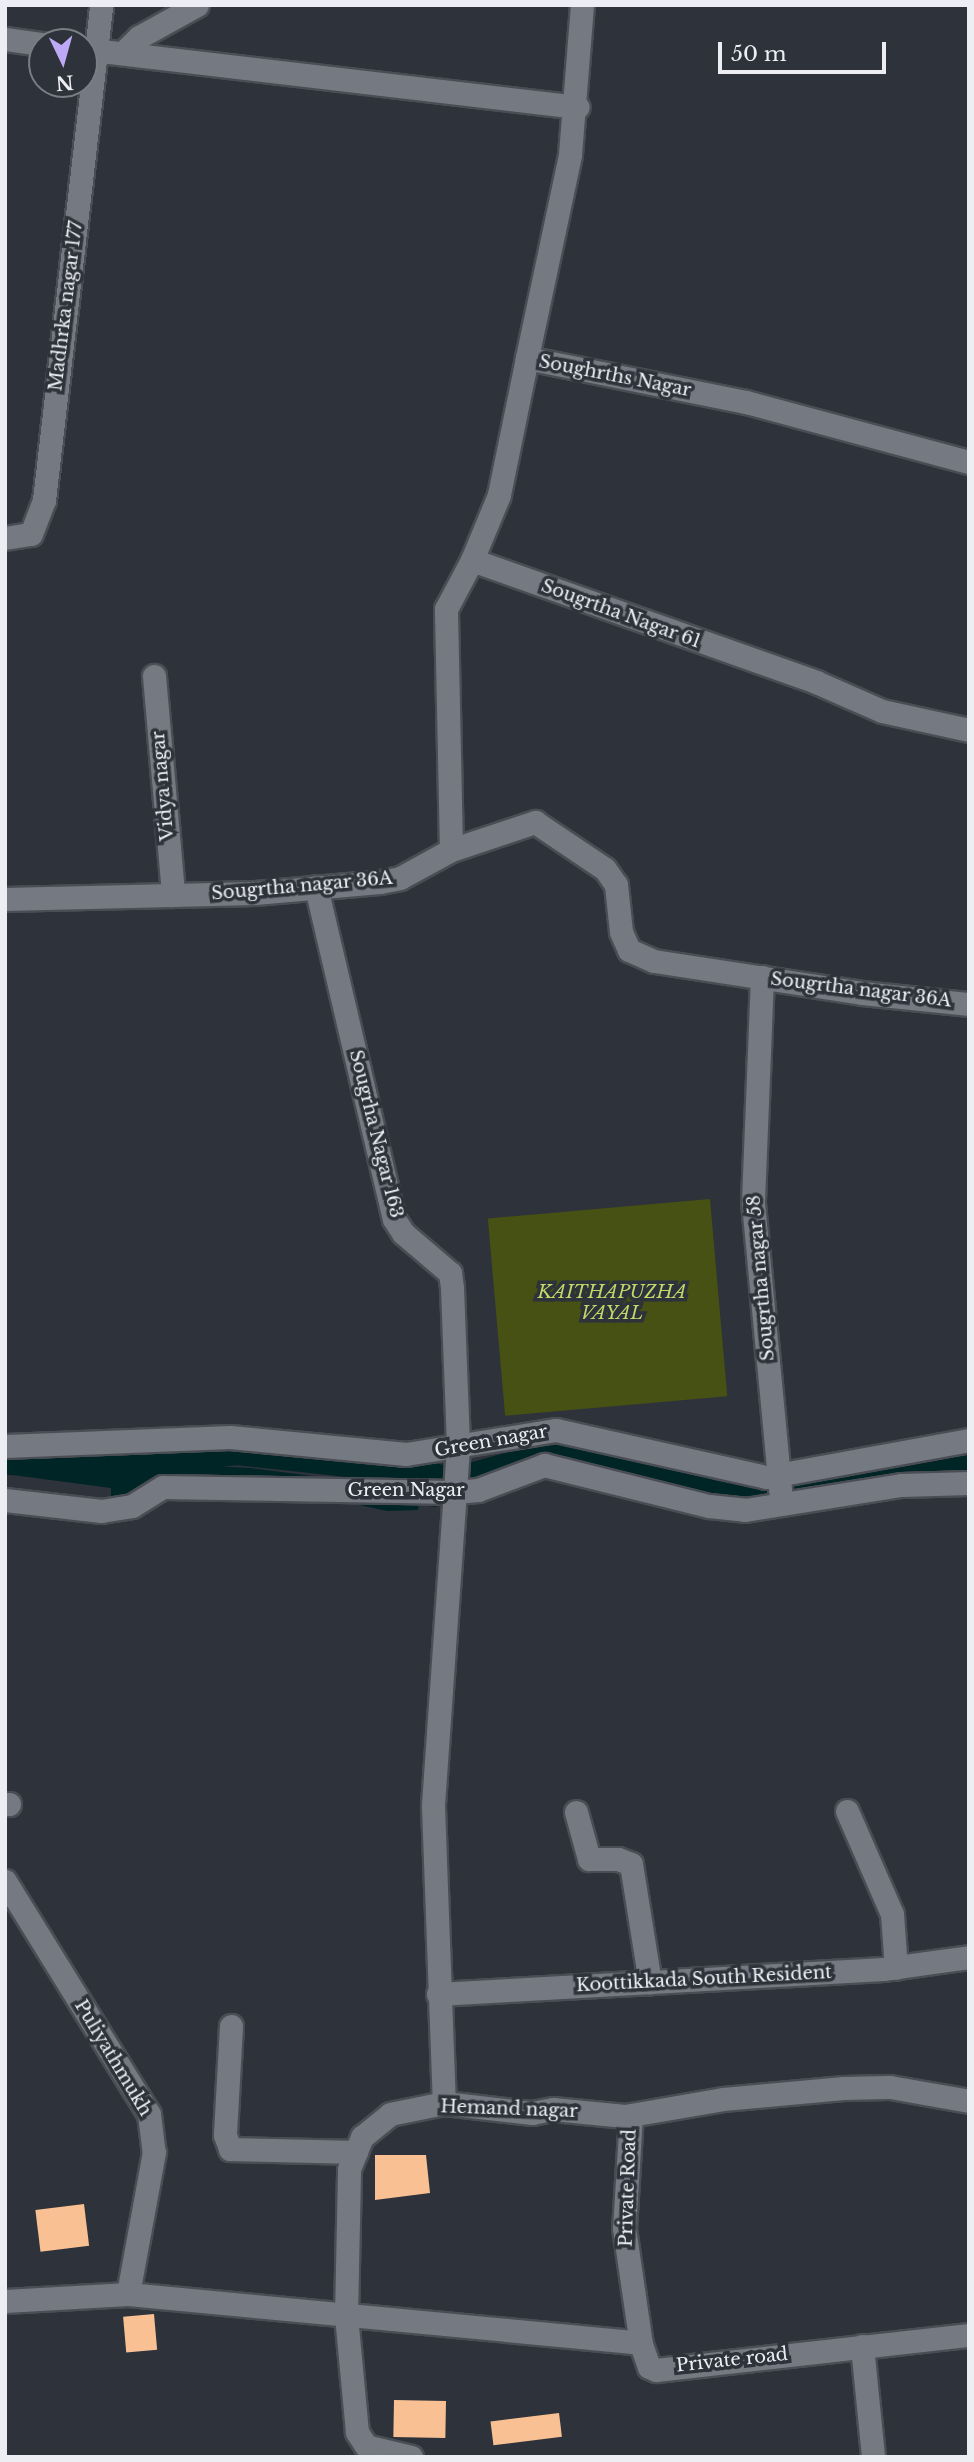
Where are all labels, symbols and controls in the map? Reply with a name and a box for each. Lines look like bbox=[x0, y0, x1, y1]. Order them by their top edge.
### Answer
north arrow bbox=[28, 28, 98, 98]
scale bar bbox=[722, 28, 890, 72]
text: 50 m bbox=[731, 41, 786, 67]
text: N bbox=[55, 70, 75, 95]
street label: Madhrka nagar 177 bbox=[45, 219, 87, 393]
street label: Soughrths Nagar bbox=[537, 351, 693, 401]
street label: Sougrtha Nagar 61 bbox=[538, 575, 704, 653]
street label: Vidya nagar bbox=[147, 730, 179, 842]
street label: Sougrtha nagar 36A bbox=[210, 867, 394, 905]
street label: Sougrtha nagar 36A bbox=[769, 968, 953, 1012]
street label: Sougrha Nagar 163 bbox=[345, 1047, 407, 1221]
street label: Sougrtha nagar 58 bbox=[743, 1194, 779, 1362]
park label: KAITHAPUZHA VAYAL bbox=[537, 1282, 687, 1324]
street label: Green nagar bbox=[433, 1420, 549, 1462]
street label: Green Nagar bbox=[347, 1479, 465, 1501]
street label: Koottikkada South Resident bbox=[575, 1962, 833, 1996]
street label: Puliyathmukh bbox=[70, 1996, 156, 2120]
street label: Hemand nagar bbox=[440, 2096, 578, 2122]
street label: Private Road bbox=[615, 2129, 641, 2247]
street label: Private road bbox=[675, 2343, 789, 2377]

